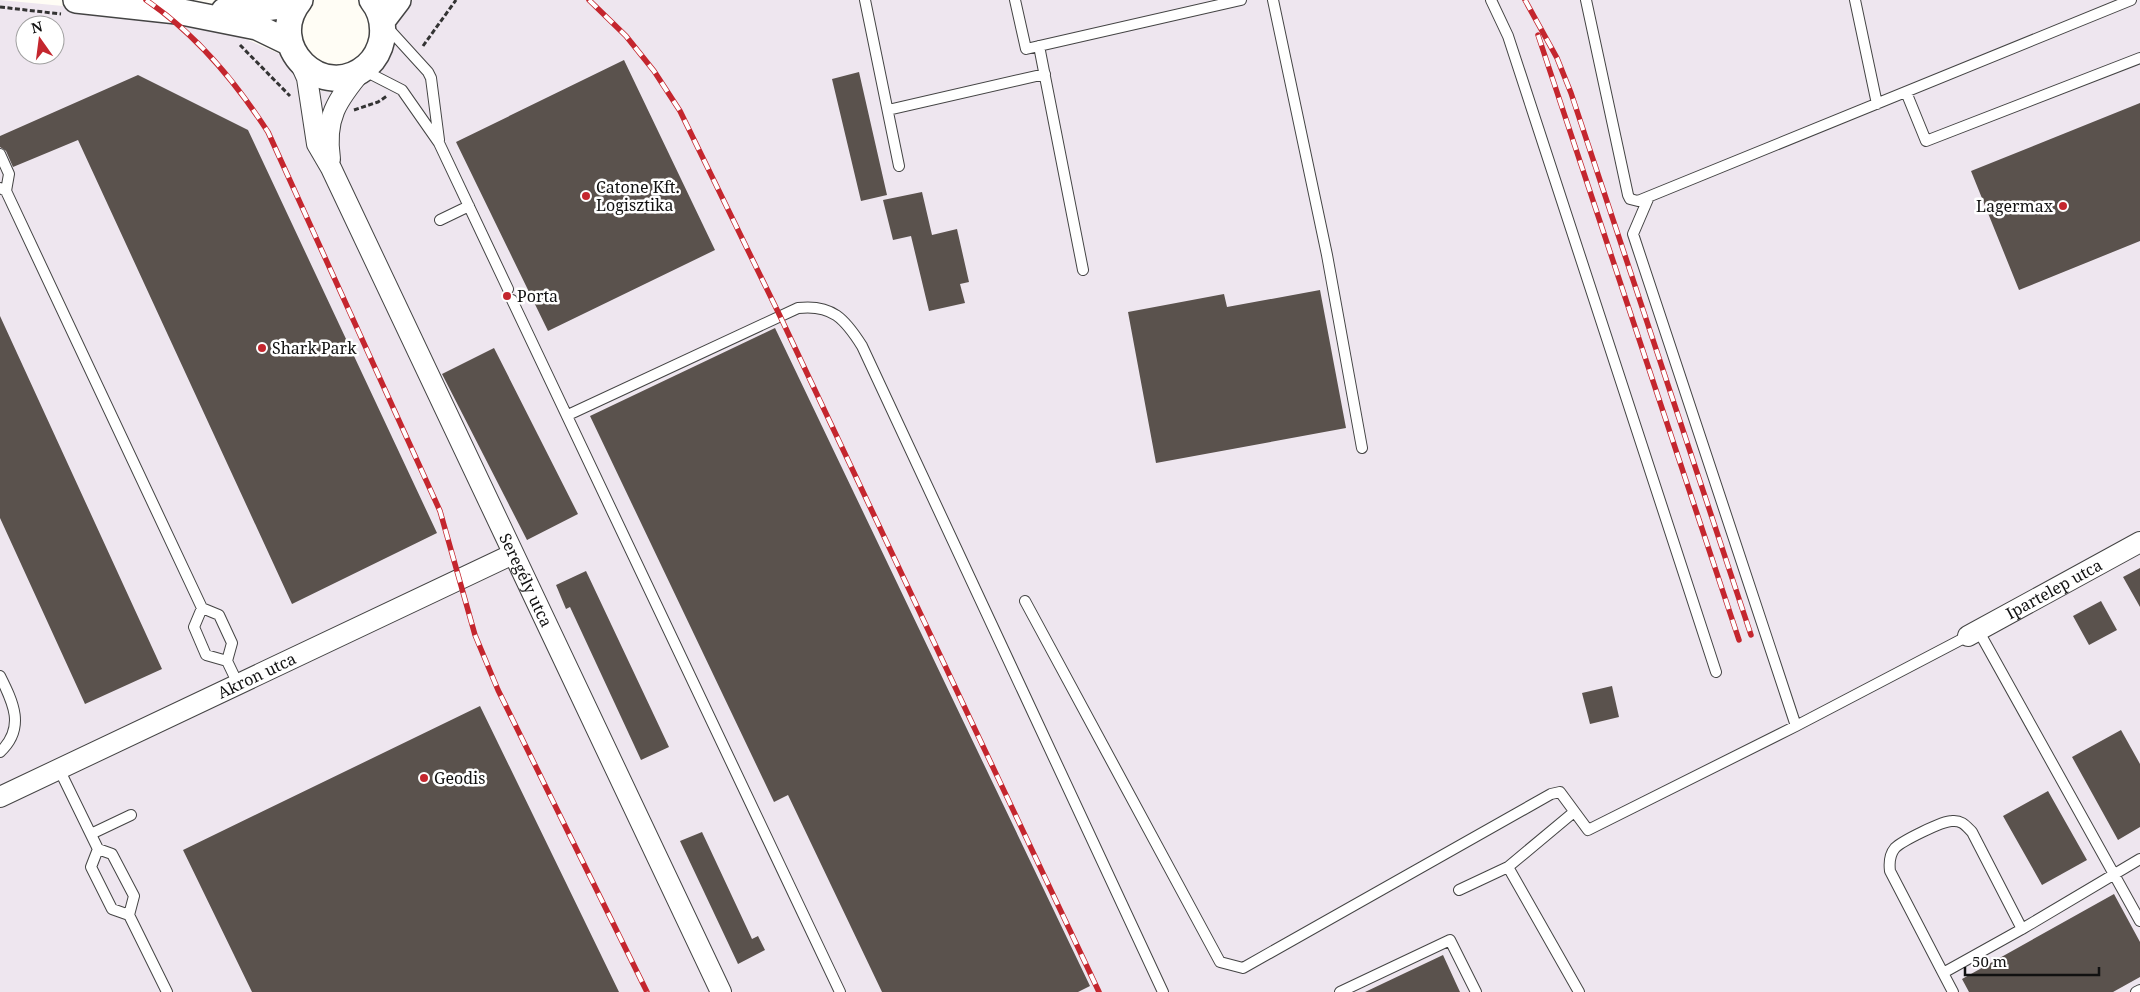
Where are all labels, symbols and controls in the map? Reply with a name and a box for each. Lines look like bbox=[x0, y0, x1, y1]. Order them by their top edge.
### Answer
north arrow bbox=[15, 15, 65, 65]
text: N bbox=[29, 16, 44, 37]
place label: Catone Kft. Logisztika bbox=[596, 176, 679, 216]
marker: Catone Kft. Logisztika bbox=[580, 190, 592, 202]
place label: Lagermax bbox=[1976, 195, 2054, 217]
marker: Lagermax bbox=[2057, 200, 2069, 212]
place label: Porta bbox=[517, 285, 558, 307]
marker: Porta bbox=[501, 290, 513, 302]
place label: Shark Park bbox=[272, 337, 357, 359]
marker: Shark Park bbox=[256, 342, 268, 354]
street label: Seregély utca bbox=[494, 529, 558, 631]
street label: Ipartelep utca bbox=[2002, 554, 2106, 624]
street label: Akron utca bbox=[214, 647, 300, 703]
place label: Geodis bbox=[434, 767, 485, 789]
marker: Geodis bbox=[418, 772, 430, 784]
scale bar bbox=[1965, 944, 2099, 976]
text: 50 m bbox=[1972, 951, 2007, 971]

